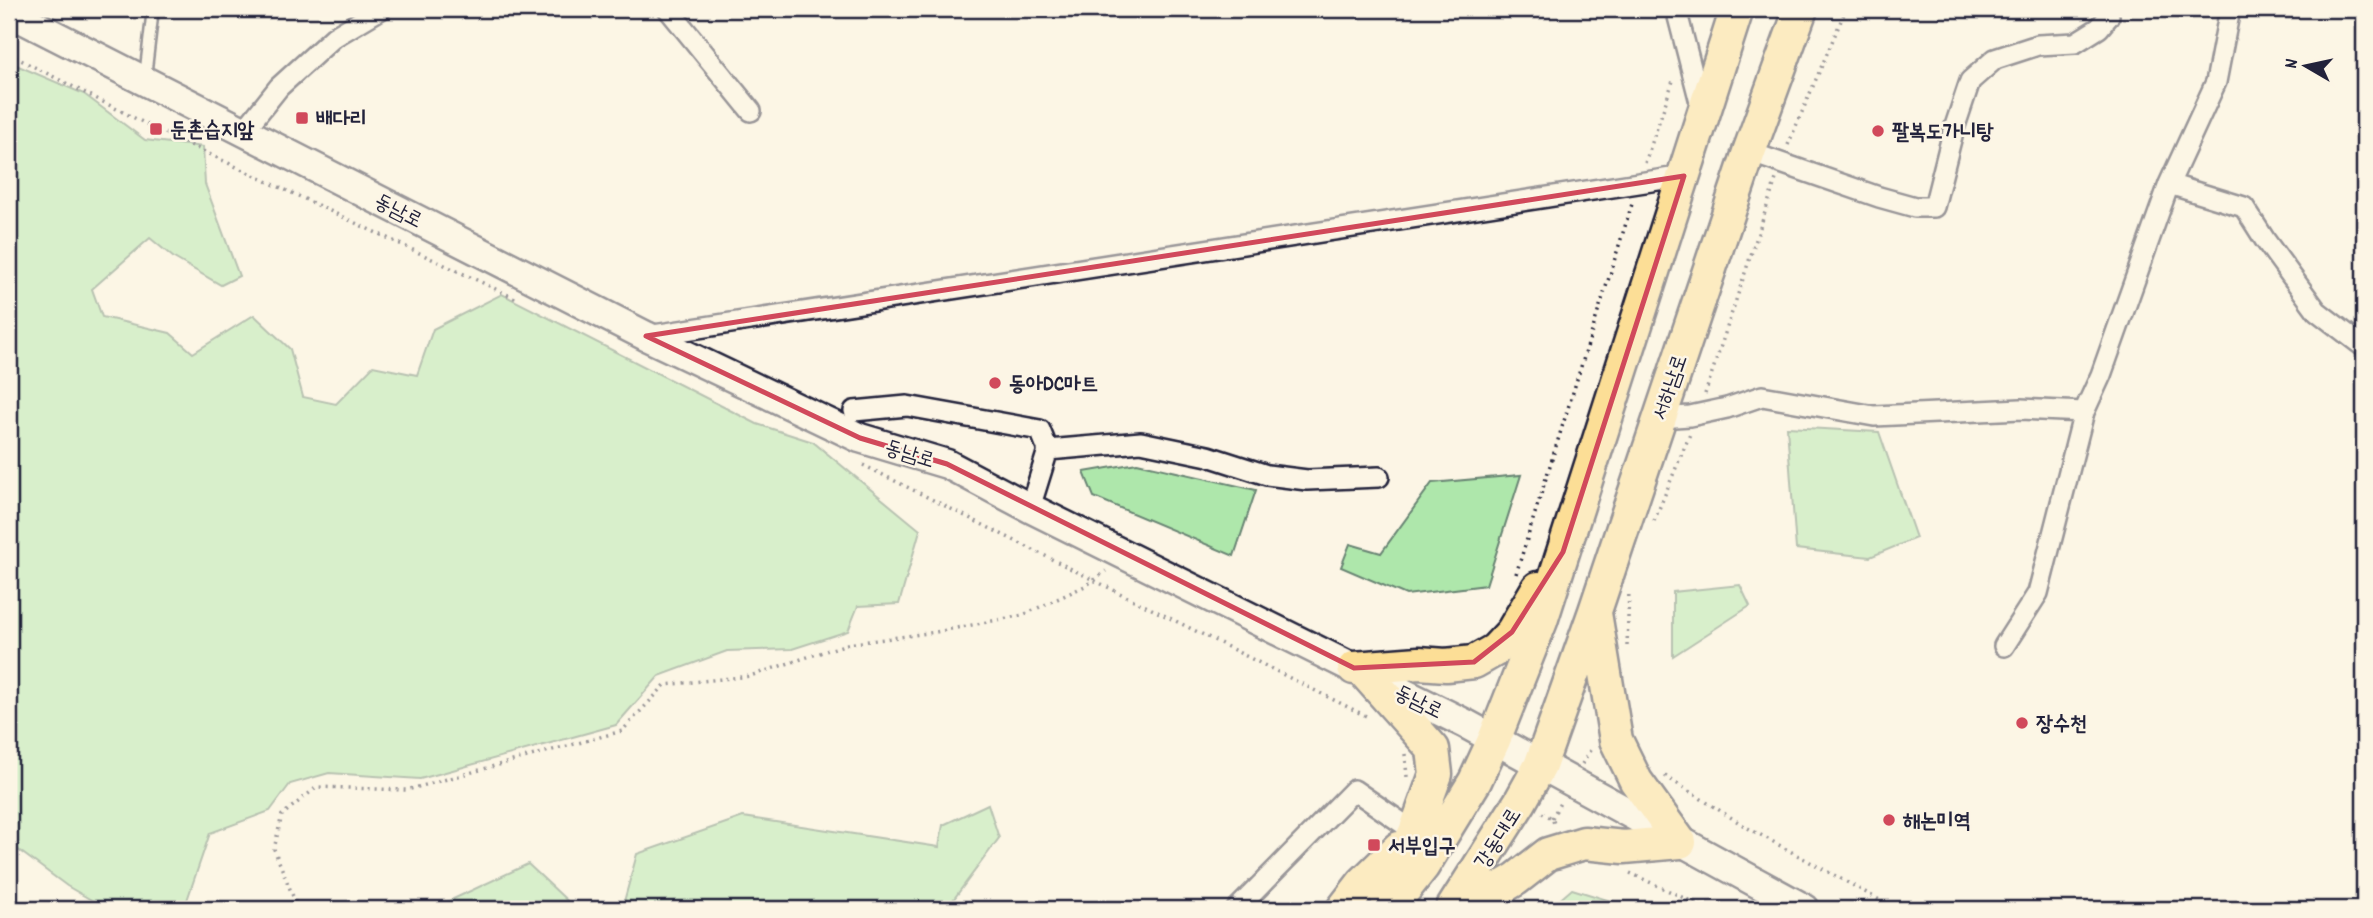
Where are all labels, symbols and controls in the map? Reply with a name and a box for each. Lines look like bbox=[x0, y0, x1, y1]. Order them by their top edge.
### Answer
north arrow bbox=[2272, 32, 2342, 102]
text: N bbox=[2279, 57, 2307, 71]
place label: 배다리 bbox=[316, 106, 367, 136]
marker: 배다리 bbox=[294, 110, 310, 126]
place label: 둔촌습지앞 bbox=[170, 117, 255, 147]
place label: 팔복도가니탕 bbox=[1892, 119, 1994, 149]
marker: 둔촌습지앞 bbox=[148, 121, 164, 137]
marker: 팔복도가니탕 bbox=[1870, 123, 1886, 139]
street label: 동남로 bbox=[368, 188, 427, 238]
street label: 서하남로 bbox=[1647, 351, 1697, 425]
place label: 동아DC마트 bbox=[1009, 371, 1098, 401]
marker: 동아DC마트 bbox=[987, 375, 1003, 391]
street label: 동남로 bbox=[880, 434, 938, 478]
street label: 동남로 bbox=[1388, 679, 1447, 728]
place label: 장수천 bbox=[2036, 711, 2087, 741]
marker: 장수천 bbox=[2014, 715, 2030, 731]
street label: 강동대로 bbox=[1469, 803, 1530, 876]
place label: 해논미역 bbox=[1902, 808, 1971, 838]
marker: 해논미역 bbox=[1881, 812, 1897, 828]
place label: 서부입구 bbox=[1388, 833, 1456, 863]
marker: 서부입구 bbox=[1366, 837, 1382, 853]

